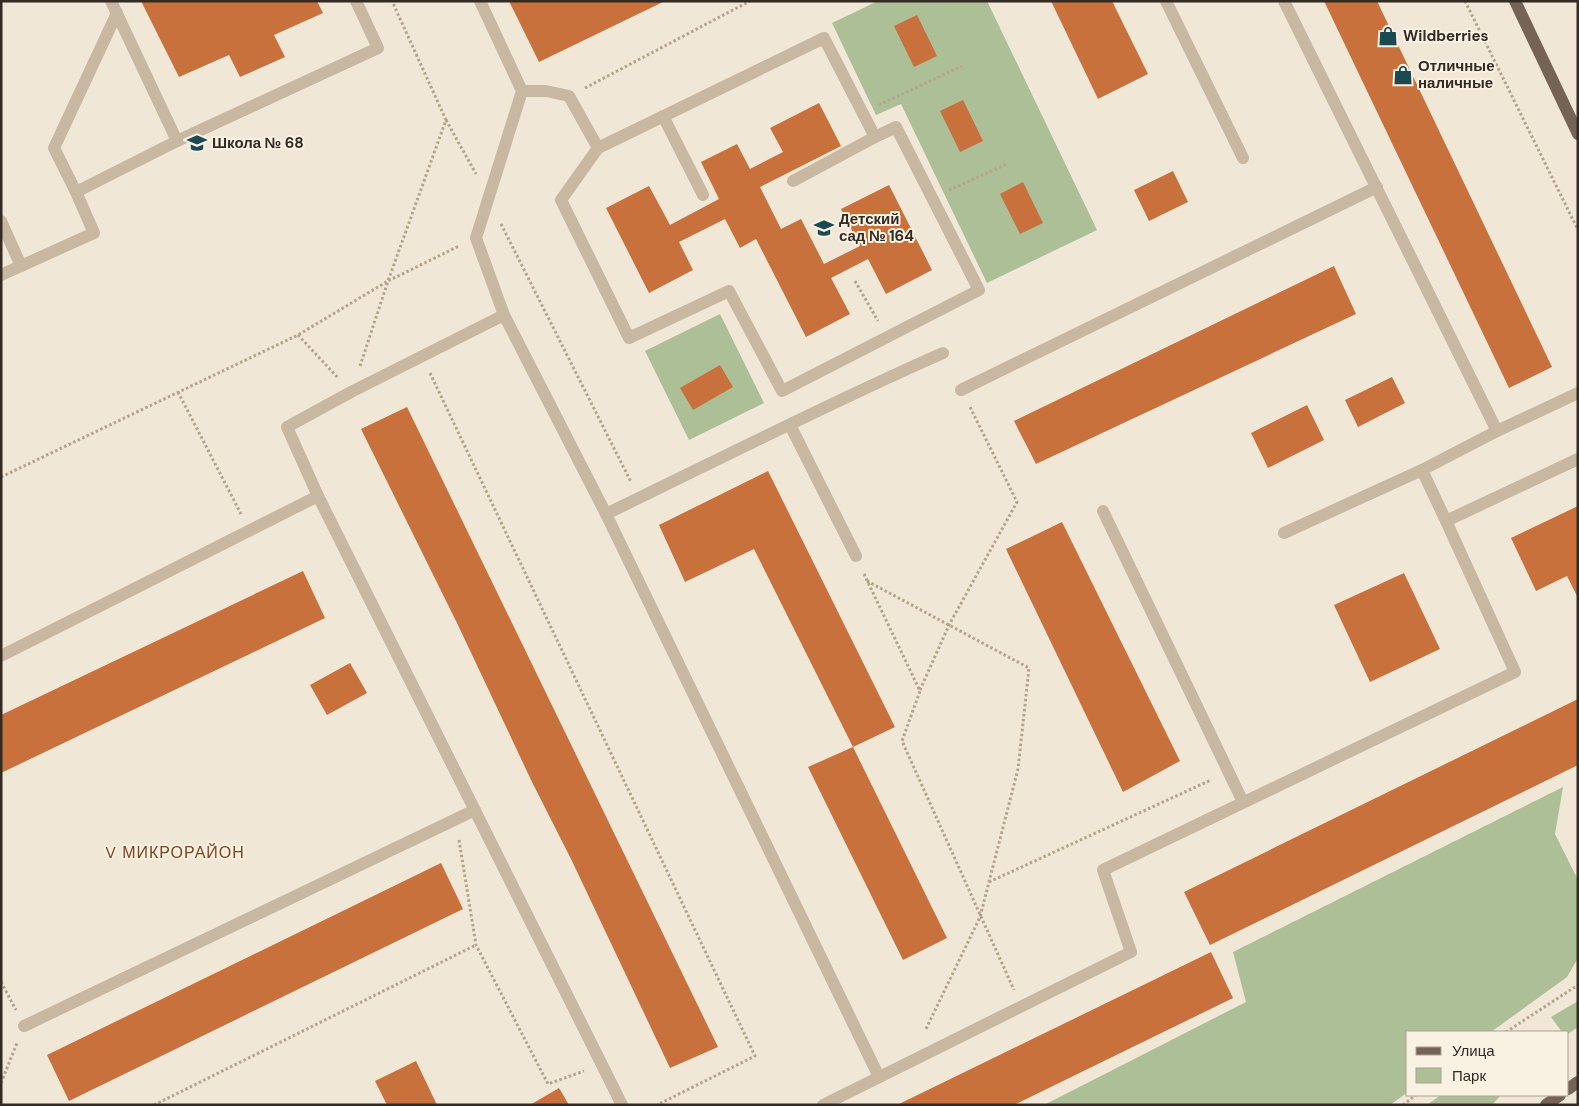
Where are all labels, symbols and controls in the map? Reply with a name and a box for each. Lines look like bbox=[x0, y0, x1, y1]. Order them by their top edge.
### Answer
shop icon: Wildberries bbox=[1377, 25, 1399, 47]
place label: Wildberries bbox=[1403, 26, 1488, 46]
place label: Отличные наличные bbox=[1418, 56, 1495, 93]
shop icon: Отличные наличные bbox=[1392, 64, 1414, 86]
school or university icon: Школа № 68 bbox=[186, 132, 208, 154]
place label: Школа № 68 bbox=[212, 133, 304, 153]
place label: Детский сад № 164 bbox=[839, 209, 914, 246]
school or university icon: Детский сад № 164 bbox=[813, 217, 835, 239]
district label: V МИКРОРАЙОН bbox=[105, 842, 245, 863]
legend bbox=[1406, 1031, 1569, 1096]
text: Улица bbox=[1452, 1041, 1495, 1061]
text: Парк bbox=[1452, 1066, 1486, 1086]

